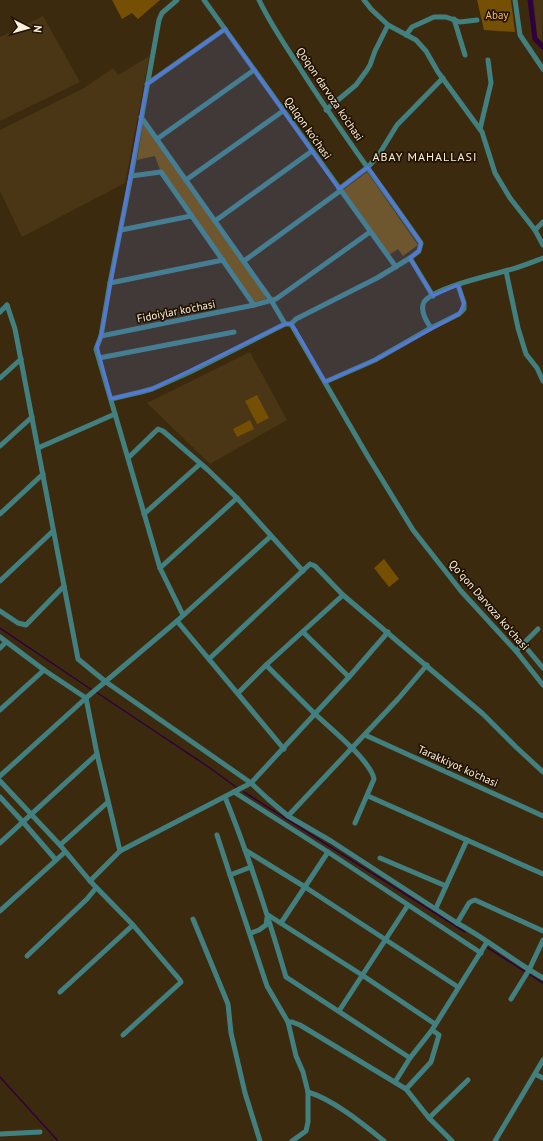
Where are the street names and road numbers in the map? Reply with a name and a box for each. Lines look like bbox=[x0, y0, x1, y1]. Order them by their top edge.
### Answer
street label: Qo'qon darvoza ko'chasi bbox=[293, 45, 367, 144]
street label: Qalqon ko'chasi bbox=[281, 94, 335, 162]
street label: Fidoiylar ko'chasi bbox=[136, 297, 216, 325]
street label: Qoʻqon Darvoza koʻchasi bbox=[446, 557, 532, 653]
street label: Tarakkiyot ko'chasi bbox=[416, 742, 500, 790]

